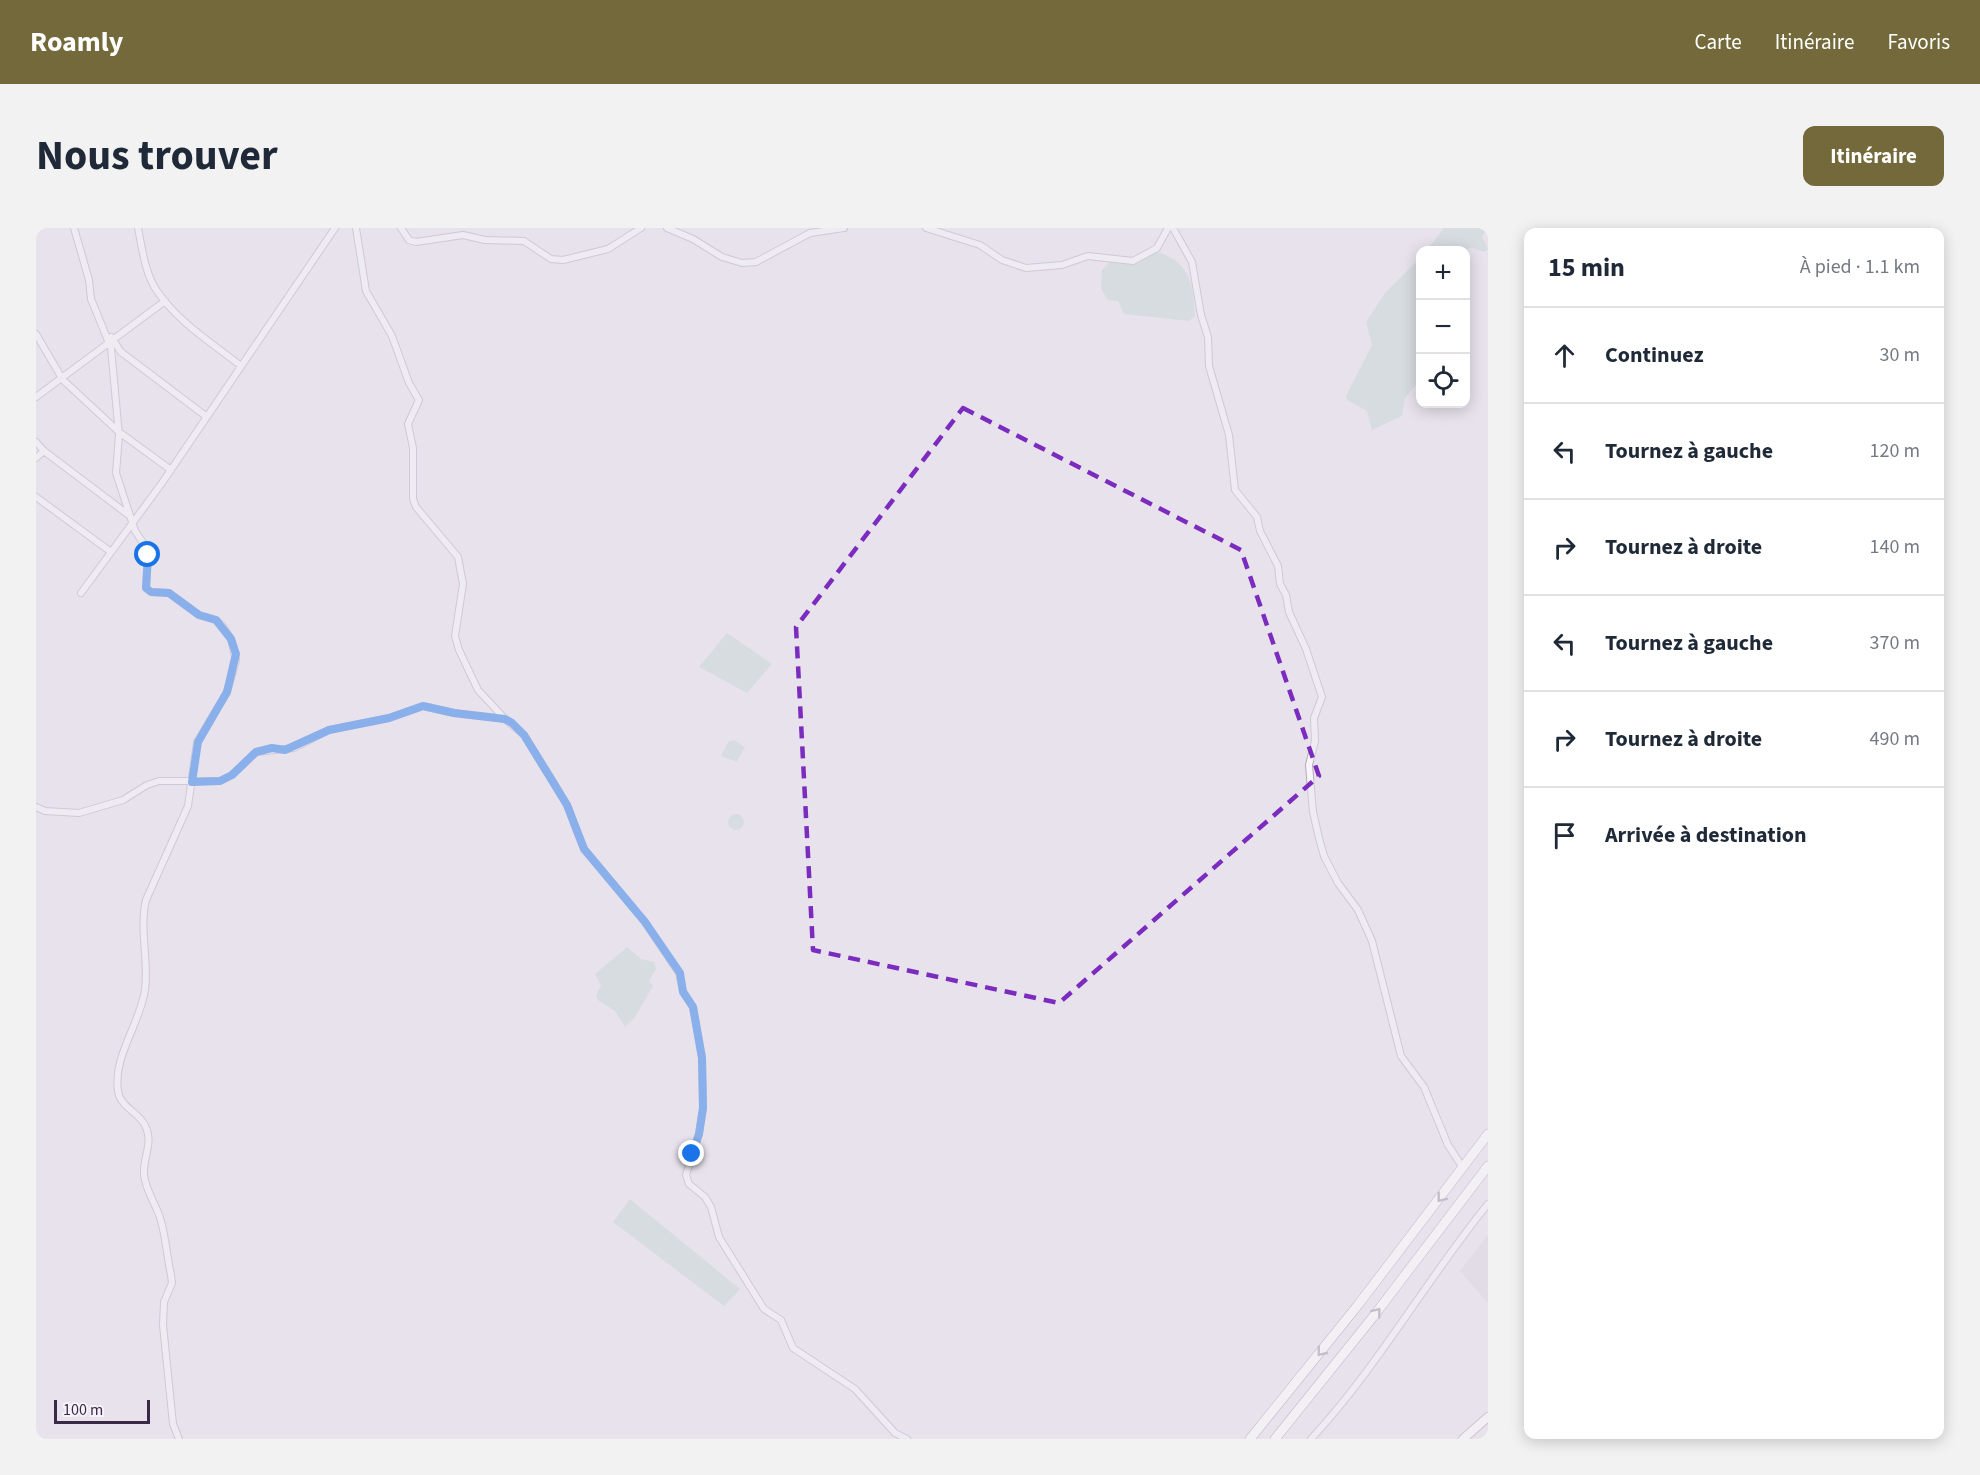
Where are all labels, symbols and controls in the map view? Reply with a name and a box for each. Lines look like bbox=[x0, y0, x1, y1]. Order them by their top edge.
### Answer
text: Roamly bbox=[30, 22, 123, 62]
text: Carte bbox=[1695, 27, 1742, 57]
text: Itinéraire bbox=[1775, 27, 1854, 57]
text: Favoris bbox=[1887, 27, 1950, 57]
text: Nous trouver bbox=[36, 126, 278, 186]
button: Itinéraire bbox=[1803, 126, 1944, 186]
map controls bbox=[1416, 246, 1470, 408]
button: + bbox=[1416, 246, 1470, 300]
text: 15 min bbox=[1548, 249, 1625, 286]
text: À pied · 1.1 km bbox=[1800, 253, 1920, 281]
button: − bbox=[1416, 300, 1470, 354]
icon: ahead bbox=[1548, 339, 1581, 372]
text: Continuez bbox=[1605, 339, 1704, 371]
text: 30 m bbox=[1880, 341, 1920, 369]
button: locate bbox=[1416, 354, 1470, 408]
icon: left bbox=[1548, 435, 1581, 468]
text: Tournez à gauche bbox=[1605, 435, 1773, 467]
text: 120 m bbox=[1870, 437, 1920, 465]
icon: right bbox=[1548, 531, 1581, 564]
text: Tournez à droite bbox=[1605, 531, 1762, 563]
text: 140 m bbox=[1870, 533, 1920, 561]
route start bbox=[134, 541, 160, 567]
icon: left bbox=[1548, 627, 1581, 660]
text: Tournez à gauche bbox=[1605, 627, 1773, 659]
text: 370 m bbox=[1870, 629, 1920, 657]
icon: right bbox=[1548, 723, 1581, 756]
text: Tournez à droite bbox=[1605, 723, 1762, 755]
text: 490 m bbox=[1870, 725, 1920, 753]
icon: arrive bbox=[1548, 819, 1581, 852]
text: Arrivée à destination bbox=[1605, 819, 1807, 851]
route end bbox=[678, 1140, 704, 1166]
one-way arrow bbox=[1437, 1191, 1448, 1202]
one-way arrow bbox=[1370, 1307, 1381, 1318]
one-way arrow bbox=[1317, 1345, 1328, 1356]
scale bar bbox=[54, 1397, 150, 1424]
text: 100 m bbox=[63, 1399, 103, 1421]

